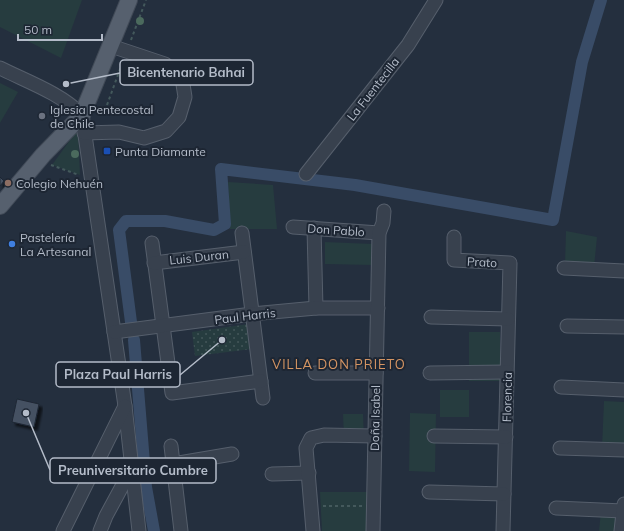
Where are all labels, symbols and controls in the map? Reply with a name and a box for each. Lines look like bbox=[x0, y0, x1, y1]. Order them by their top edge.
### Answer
scale bar bbox=[18, 16, 102, 42]
text: 50 m bbox=[24, 22, 52, 37]
street label: La Fuentecilla bbox=[344, 54, 402, 124]
callout: Bicentenario Bahai bbox=[120, 60, 253, 85]
text: Bicentenario Bahai bbox=[127, 64, 245, 80]
place label: Iglesia Pentecostal de Chile bbox=[50, 102, 153, 131]
marker: Iglesia Pentecostal de Chile bbox=[37, 111, 47, 121]
place label: Punta Diamante bbox=[115, 144, 206, 159]
marker: Punta Diamante bbox=[102, 146, 112, 156]
place label: Colegio Nehuén bbox=[16, 176, 103, 191]
marker: Colegio Nehuén bbox=[3, 178, 13, 188]
street label: Don Pablo bbox=[307, 221, 365, 240]
place label: Pastelería La Artesanal bbox=[20, 230, 91, 259]
marker: Pastelería La Artesanal bbox=[7, 239, 17, 249]
street label: Luis Duran bbox=[169, 246, 229, 268]
street label: Prato bbox=[467, 254, 498, 270]
street label: Paul Harris bbox=[214, 305, 276, 327]
district label: VILLA DON PRIETO bbox=[272, 356, 406, 372]
callout: Plaza Paul Harris bbox=[56, 362, 180, 387]
text: Plaza Paul Harris bbox=[64, 366, 172, 382]
street label: Florencia bbox=[499, 372, 515, 422]
street label: Doña Isabel bbox=[367, 385, 383, 451]
callout: Preuniversitario Cumbre bbox=[50, 458, 216, 483]
text: Preuniversitario Cumbre bbox=[58, 462, 208, 478]

